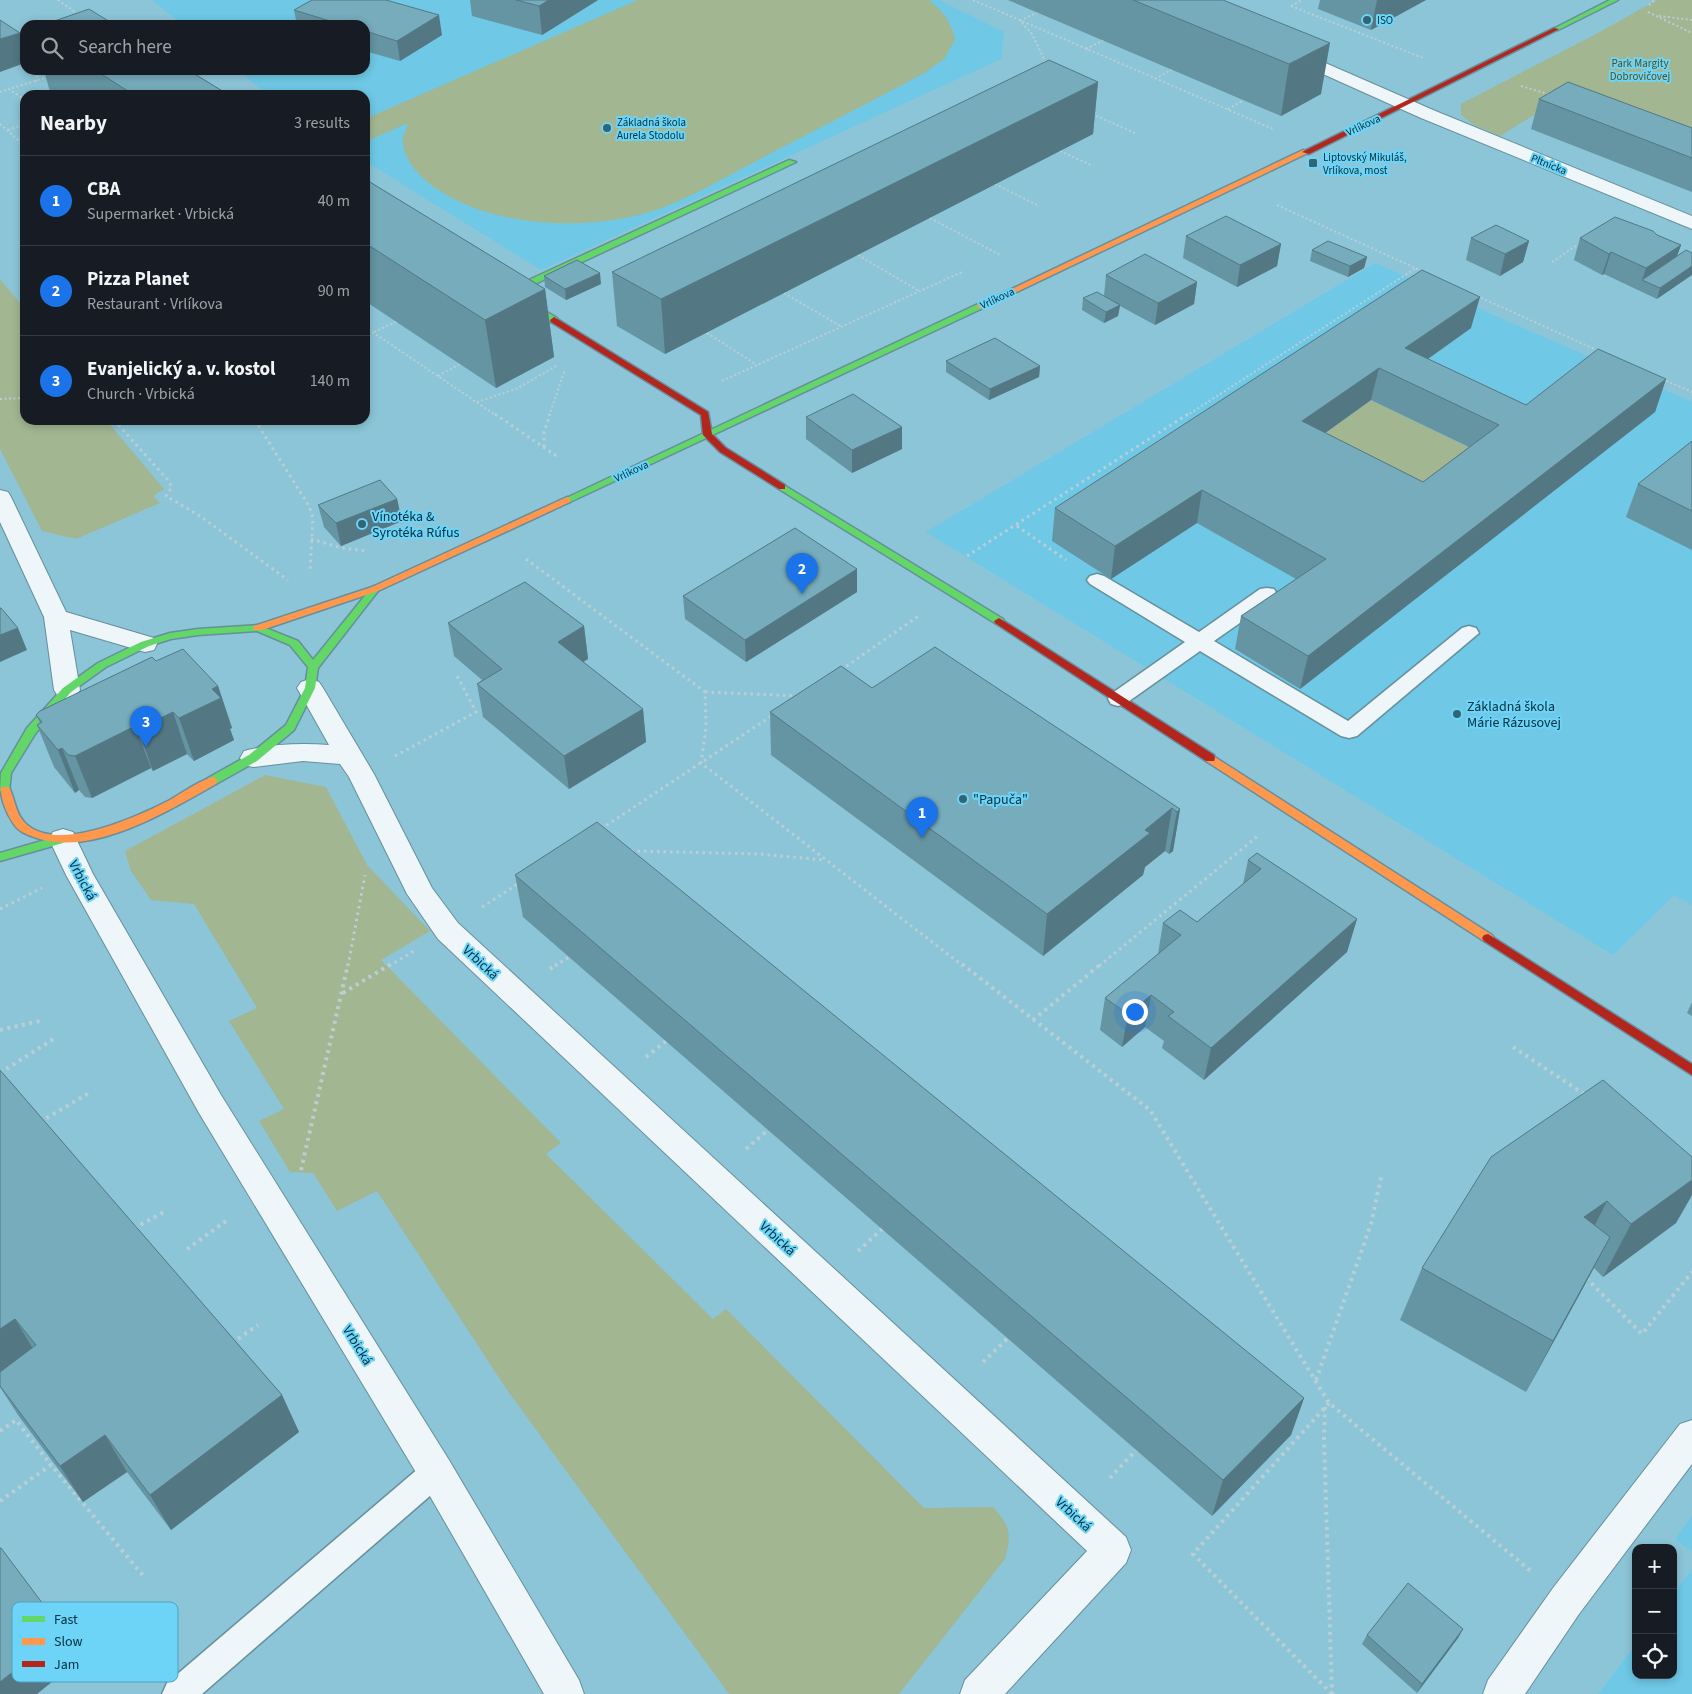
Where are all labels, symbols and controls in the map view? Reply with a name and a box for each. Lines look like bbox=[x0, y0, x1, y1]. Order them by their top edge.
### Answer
place label: ISO bbox=[1377, 13, 1393, 28]
marker: ISO bbox=[1361, 14, 1373, 26]
search box bbox=[20, 20, 370, 75]
icon: search bbox=[38, 34, 66, 62]
text: Search here bbox=[78, 34, 172, 61]
park label: Park Margity Dobrovičovej bbox=[1610, 56, 1670, 84]
text: Nearby bbox=[40, 108, 107, 138]
street label: Vrlíkova bbox=[1344, 111, 1383, 140]
text: 3 results bbox=[294, 112, 350, 134]
place label: Základná škola Aurela Stodolu bbox=[617, 115, 686, 143]
marker: Základná škola Aurela Stodolu bbox=[601, 122, 613, 134]
place label: Liptovský Mikuláš, Vrlíkova, most bbox=[1323, 150, 1407, 178]
street label: Pltnícka bbox=[1529, 151, 1569, 178]
marker: Liptovský Mikuláš, Vrlíkova, most bbox=[1307, 157, 1319, 169]
text: CBA bbox=[87, 176, 120, 203]
text: 1 bbox=[52, 190, 60, 212]
text: 40 m bbox=[318, 190, 350, 212]
text: Supermarket · Vrbická bbox=[87, 203, 234, 225]
text: Pizza Planet bbox=[87, 266, 189, 293]
text: 2 bbox=[52, 280, 60, 302]
text: 90 m bbox=[318, 280, 350, 302]
street label: Vrlíkova bbox=[978, 284, 1017, 313]
text: Restaurant · Vrlíkova bbox=[87, 293, 223, 315]
text: Evanjelický a. v. kostol bbox=[87, 356, 276, 383]
text: 3 bbox=[52, 370, 60, 392]
text: 140 m bbox=[310, 370, 350, 392]
text: Church · Vrbická bbox=[87, 383, 195, 405]
street label: Vrlíkova bbox=[612, 457, 651, 486]
place label: Vínotéka & Syrotéka Rúfus bbox=[372, 507, 459, 543]
marker: Vínotéka & Syrotéka Rúfus bbox=[356, 518, 368, 530]
pin: 2 bbox=[786, 553, 818, 594]
place label: Základná škola Márie Rázusovej bbox=[1467, 697, 1561, 733]
pin: 3 bbox=[130, 706, 162, 747]
marker: Základná škola Márie Rázusovej bbox=[1451, 708, 1463, 720]
place label: "Papuča" bbox=[973, 790, 1028, 810]
marker: "Papuča" bbox=[957, 793, 969, 805]
pin: 1 bbox=[906, 797, 938, 838]
street label: Vrbická bbox=[63, 857, 101, 904]
street label: Vrbická bbox=[458, 941, 503, 985]
your location bbox=[1122, 999, 1148, 1025]
street label: Vrbická bbox=[755, 1217, 800, 1261]
street label: Vrbická bbox=[337, 1322, 377, 1369]
street label: Vrbická bbox=[1051, 1493, 1096, 1537]
map controls bbox=[1632, 1544, 1677, 1679]
button: + bbox=[1632, 1544, 1677, 1589]
button: − bbox=[1632, 1589, 1677, 1634]
legend bbox=[12, 1602, 178, 1682]
text: Fast bbox=[54, 1610, 78, 1630]
text: Slow bbox=[54, 1632, 83, 1652]
button: locate bbox=[1632, 1634, 1677, 1679]
text: Jam bbox=[54, 1655, 79, 1675]

